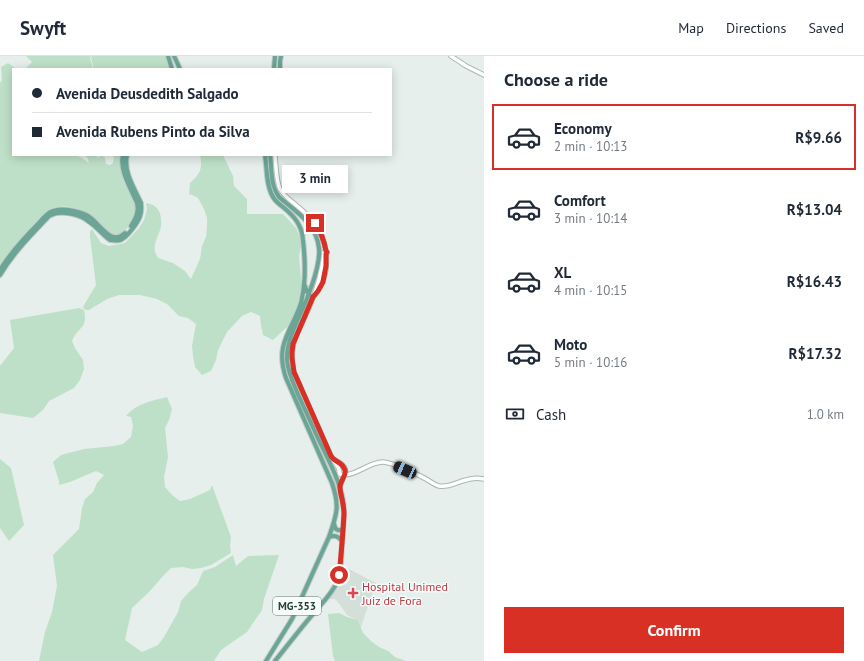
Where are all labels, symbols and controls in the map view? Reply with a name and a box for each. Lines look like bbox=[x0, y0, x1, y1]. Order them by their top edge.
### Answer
text: Swyft bbox=[20, 16, 66, 40]
text: Map bbox=[678, 19, 704, 37]
text: Directions bbox=[726, 19, 786, 37]
text: Saved bbox=[808, 19, 844, 37]
text: Choose a ride bbox=[504, 68, 608, 91]
text: Avenida Deusdedith Salgado bbox=[56, 84, 239, 103]
icon: car bbox=[506, 119, 542, 155]
text: Economy bbox=[554, 119, 612, 138]
text: Avenida Rubens Pinto da Silva bbox=[56, 122, 250, 141]
text: R$9.66 bbox=[795, 128, 842, 147]
text: 2 min · 10:13 bbox=[554, 138, 627, 155]
callout: 3 min bbox=[282, 165, 348, 193]
text: 3 min bbox=[299, 170, 331, 187]
icon: car bbox=[506, 191, 542, 227]
text: Comfort bbox=[554, 191, 606, 210]
text: R$13.04 bbox=[787, 200, 842, 219]
text: 3 min · 10:14 bbox=[554, 210, 627, 227]
route end bbox=[306, 214, 324, 232]
icon: car bbox=[506, 263, 542, 299]
text: XL bbox=[554, 263, 571, 282]
text: R$16.43 bbox=[787, 272, 842, 291]
text: 4 min · 10:15 bbox=[554, 282, 627, 299]
icon: car bbox=[506, 335, 542, 371]
text: Moto bbox=[554, 335, 587, 354]
text: R$17.32 bbox=[789, 344, 842, 363]
text: 5 min · 10:16 bbox=[554, 354, 627, 371]
icon: cash bbox=[504, 403, 526, 425]
text: Cash bbox=[536, 405, 566, 424]
text: 1.0 km bbox=[807, 406, 844, 423]
car bbox=[392, 460, 418, 480]
route start bbox=[330, 566, 348, 584]
place label: Hospital Unimed Juiz de Fora bbox=[361, 579, 448, 608]
marker: Hospital Unimed Juiz de Fora bbox=[347, 587, 359, 599]
road number: MG-353 bbox=[273, 597, 321, 615]
button: Confirm bbox=[504, 607, 844, 653]

